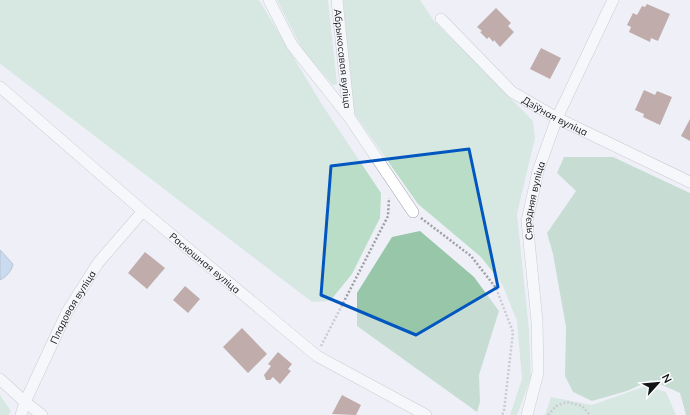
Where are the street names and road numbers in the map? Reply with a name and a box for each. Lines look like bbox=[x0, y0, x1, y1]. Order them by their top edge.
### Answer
street label: Абрыкосавая вуліца bbox=[331, 8, 354, 109]
street label: Дзіўная вуліца bbox=[520, 93, 590, 139]
street label: Сярэдняя вуліца bbox=[521, 159, 548, 241]
street label: Раскошная вуліца bbox=[167, 230, 243, 296]
street label: Пладовая вуліца bbox=[47, 268, 99, 346]

